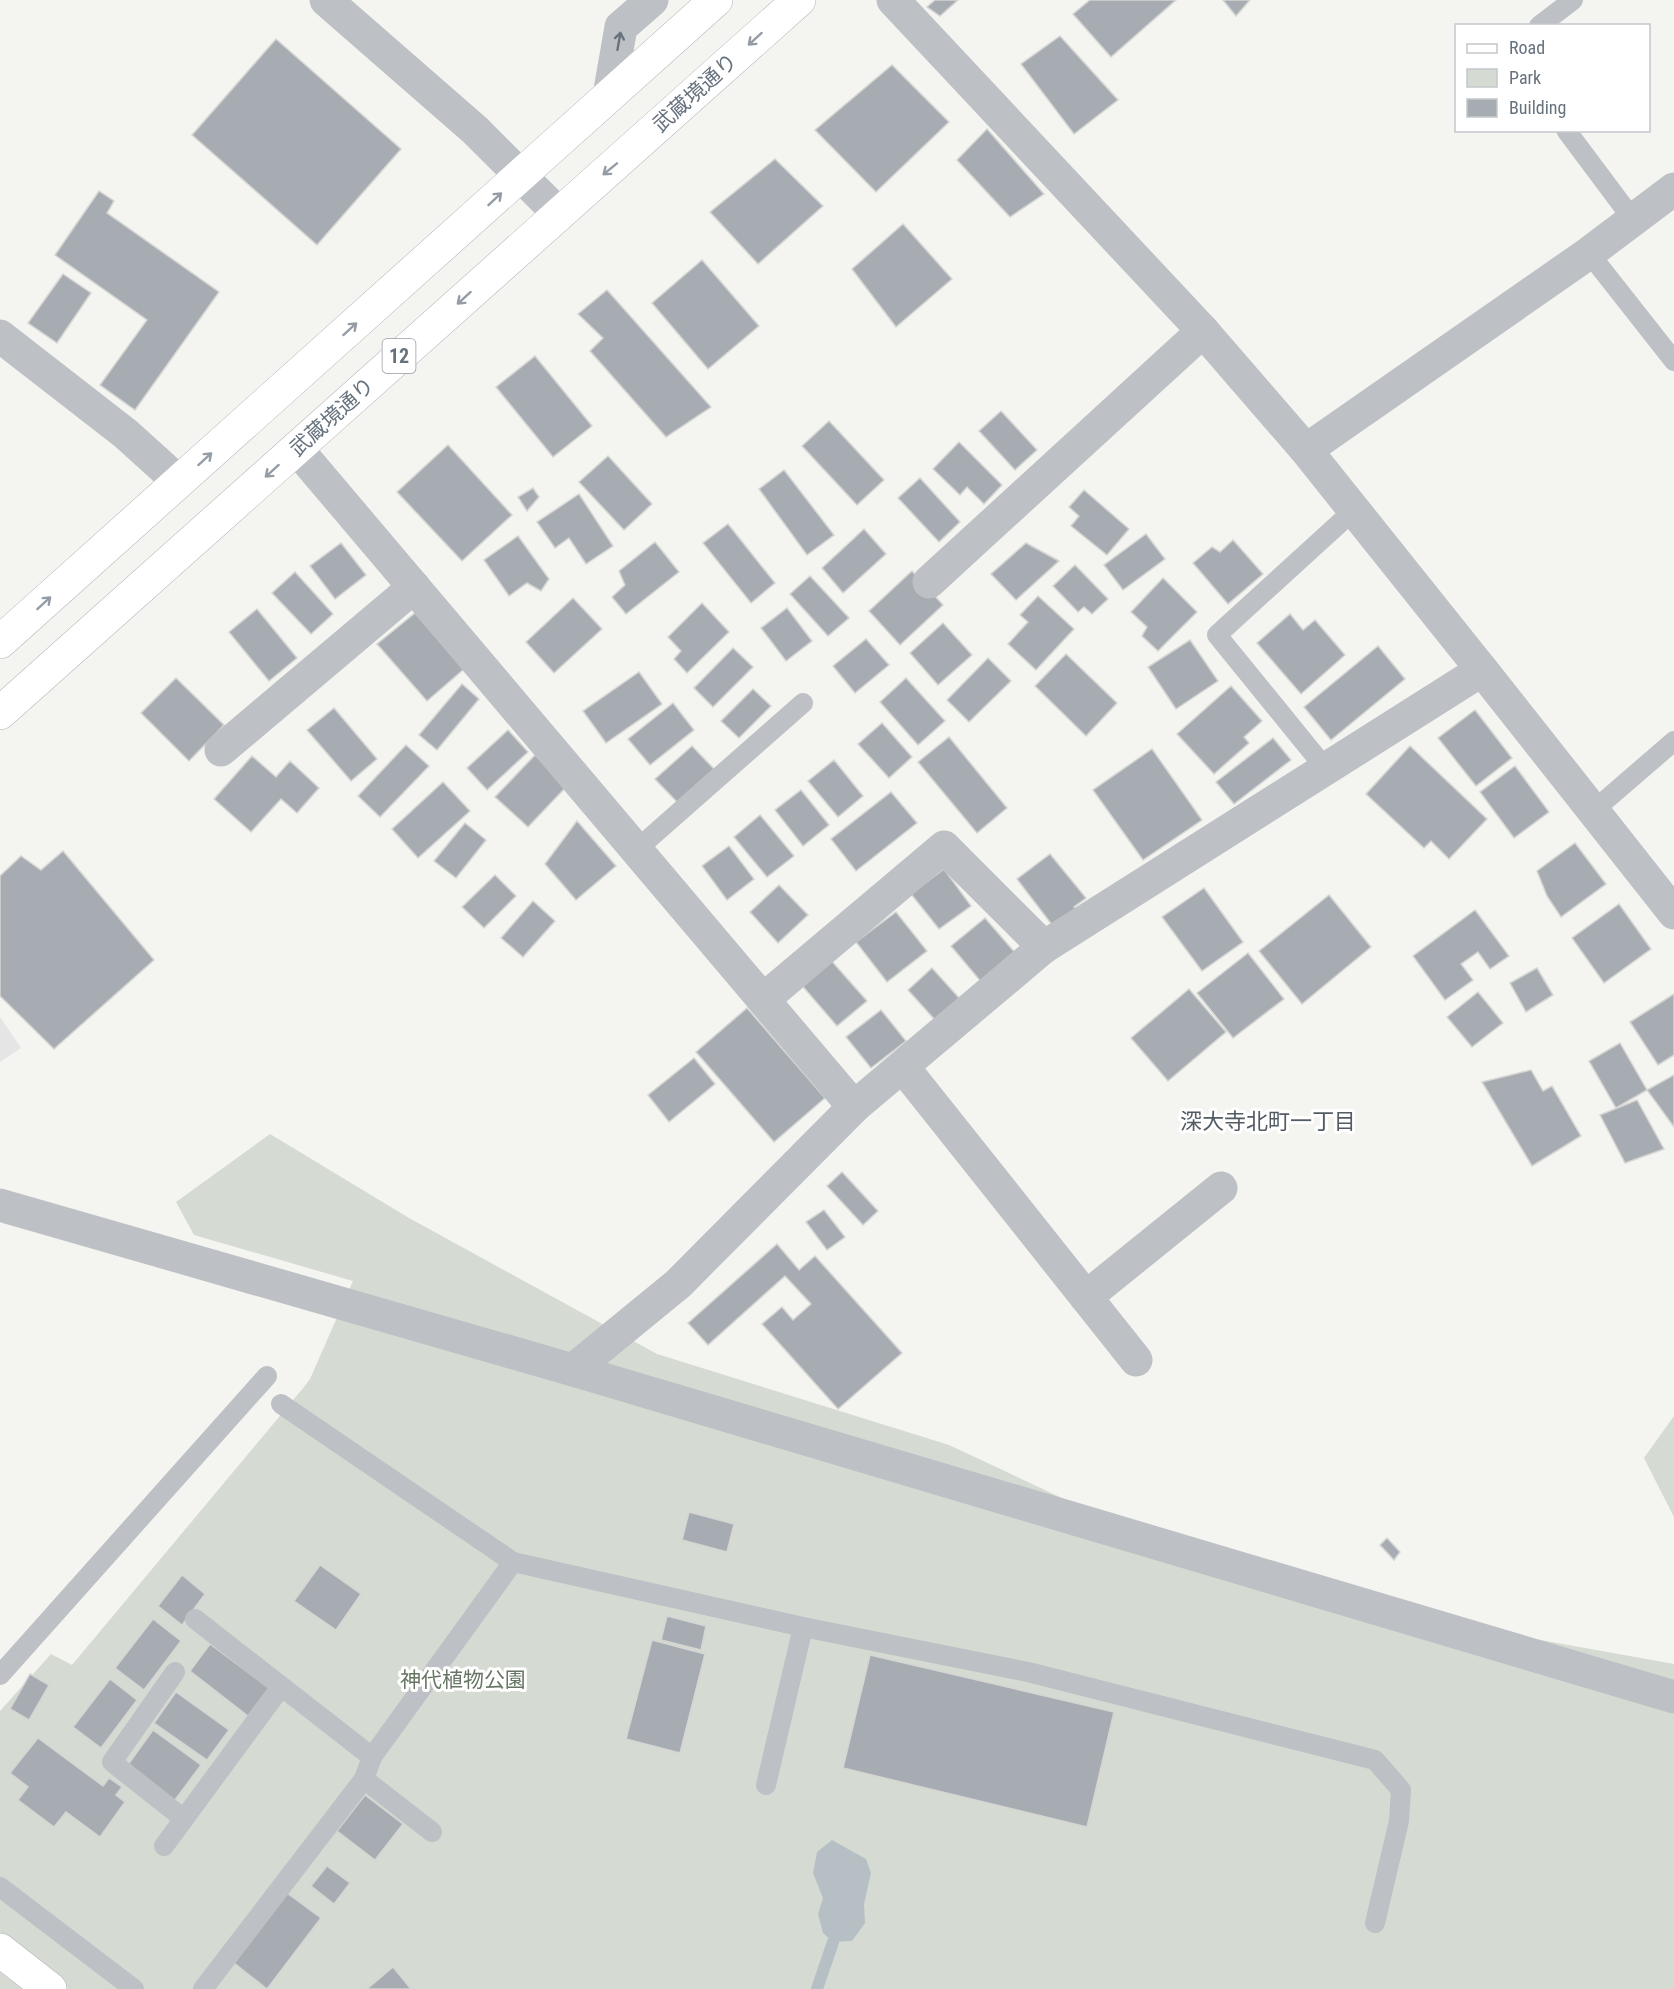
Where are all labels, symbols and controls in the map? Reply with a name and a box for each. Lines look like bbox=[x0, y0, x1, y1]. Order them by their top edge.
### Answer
legend bbox=[1455, 24, 1650, 132]
one-way arrow bbox=[613, 32, 624, 52]
one-way arrow bbox=[748, 32, 763, 46]
text: Road bbox=[1509, 37, 1545, 58]
street label: 武蔵境通り bbox=[648, 49, 742, 137]
text: Park bbox=[1509, 67, 1541, 88]
text: Building bbox=[1509, 97, 1566, 118]
one-way arrow bbox=[603, 162, 618, 176]
one-way arrow bbox=[488, 192, 503, 206]
one-way arrow bbox=[456, 291, 471, 305]
one-way arrow bbox=[342, 322, 357, 336]
road number: 12 bbox=[382, 339, 416, 373]
street label: 武蔵境通り bbox=[285, 373, 379, 461]
one-way arrow bbox=[197, 452, 212, 466]
one-way arrow bbox=[265, 464, 280, 478]
one-way arrow bbox=[36, 596, 51, 610]
district label: 深大寺北町一丁目 bbox=[1180, 1109, 1356, 1134]
park label: 神代植物公園 bbox=[400, 1668, 526, 1692]

